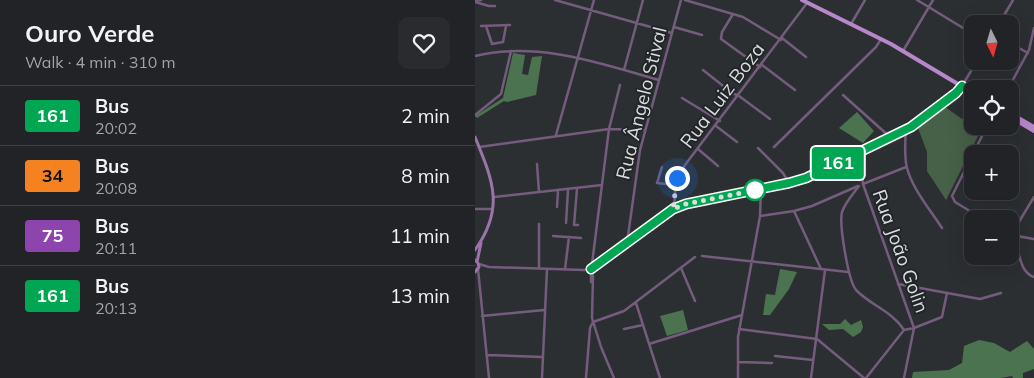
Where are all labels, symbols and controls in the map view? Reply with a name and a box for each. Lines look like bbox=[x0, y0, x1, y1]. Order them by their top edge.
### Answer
north arrow bbox=[964, 15, 1019, 70]
map controls bbox=[964, 15, 1019, 265]
button: heart bbox=[398, 17, 450, 69]
text: Ouro Verde bbox=[25, 18, 154, 48]
street label: Rua Ângelo Stival bbox=[610, 24, 672, 182]
street label: Rua Luiz Boza bbox=[675, 38, 769, 152]
text: Walk · 4 min · 310 m bbox=[25, 52, 176, 72]
button: locate bbox=[964, 80, 1019, 135]
text: Bus bbox=[95, 94, 129, 118]
text: 161 bbox=[36, 104, 69, 127]
text: 2 min bbox=[401, 104, 450, 128]
text: 20:02 bbox=[95, 118, 137, 138]
button: + bbox=[964, 145, 1019, 200]
line badge: 161 bbox=[809, 147, 867, 179]
text: 161 bbox=[822, 151, 854, 174]
text: Bus bbox=[95, 154, 129, 178]
text: 34 bbox=[42, 164, 63, 187]
text: 8 min bbox=[401, 164, 450, 188]
your location bbox=[665, 166, 690, 191]
text: 20:08 bbox=[95, 178, 137, 198]
unlabelled marker bbox=[744, 179, 766, 201]
street label: Rua João Golin bbox=[868, 186, 934, 316]
button: − bbox=[964, 210, 1019, 265]
text: Bus bbox=[95, 214, 129, 238]
text: 75 bbox=[42, 224, 63, 247]
text: 11 min bbox=[390, 224, 450, 248]
text: 20:11 bbox=[95, 238, 137, 258]
text: Bus bbox=[95, 274, 129, 298]
text: 161 bbox=[36, 284, 69, 307]
text: 13 min bbox=[390, 284, 450, 308]
text: 20:13 bbox=[95, 298, 137, 318]

